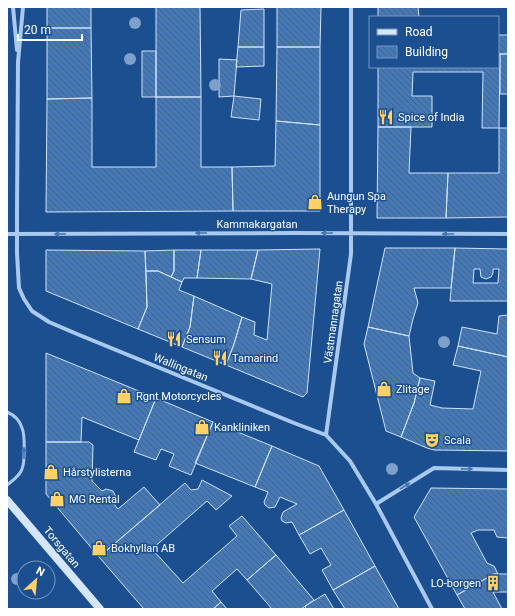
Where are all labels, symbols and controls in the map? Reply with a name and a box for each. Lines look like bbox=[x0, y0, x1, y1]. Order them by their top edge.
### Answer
scale bar bbox=[18, 16, 82, 42]
legend bbox=[369, 16, 499, 68]
text: 20 m bbox=[24, 23, 51, 37]
text: Road bbox=[405, 25, 433, 39]
text: Building bbox=[405, 45, 448, 59]
restaurant icon: Spice of India bbox=[377, 108, 395, 126]
place label: Spice of India bbox=[398, 111, 464, 124]
place label: Aungun Spa Therapy bbox=[327, 190, 386, 216]
shop icon: Aungun Spa Therapy bbox=[306, 193, 324, 211]
street label: Kammakargatan bbox=[216, 218, 298, 231]
one-way arrow bbox=[194, 230, 207, 236]
one-way arrow bbox=[320, 230, 333, 236]
one-way arrow bbox=[53, 231, 66, 237]
one-way arrow bbox=[441, 231, 454, 237]
street label: Västmannagatan bbox=[321, 280, 346, 364]
restaurant icon: Sensum bbox=[165, 330, 183, 348]
place label: Sensum bbox=[186, 333, 226, 346]
restaurant icon: Tamarind bbox=[211, 349, 229, 367]
street label: Wallingatan bbox=[152, 351, 210, 384]
place label: Tamarind bbox=[232, 352, 278, 365]
shop icon: Zlitage bbox=[375, 380, 393, 398]
place label: Zlitage bbox=[396, 383, 430, 396]
shop icon: Rgnt Motorcycles bbox=[115, 387, 133, 405]
place label: Rgnt Motorcycles bbox=[136, 390, 222, 403]
shop icon: Kankliniken bbox=[193, 418, 211, 436]
place label: Kankliniken bbox=[214, 421, 270, 434]
theatre icon: Scala bbox=[423, 431, 441, 449]
place label: Scala bbox=[444, 434, 471, 447]
one-way arrow bbox=[21, 446, 27, 459]
shop icon: Hårstylisterna bbox=[42, 463, 60, 481]
place label: Hårstylisterna bbox=[63, 466, 131, 479]
one-way arrow bbox=[461, 466, 474, 472]
one-way arrow bbox=[400, 482, 410, 490]
shop icon: MG Rental bbox=[48, 490, 66, 508]
place label: MG Rental bbox=[69, 493, 120, 506]
street label: Torsgatan bbox=[41, 524, 83, 570]
shop icon: Bokhyllan AB bbox=[90, 539, 108, 557]
place label: Bokhyllan AB bbox=[111, 542, 175, 555]
north arrow bbox=[16, 560, 56, 600]
text: N bbox=[34, 564, 47, 579]
building icon: LO-borgen bbox=[484, 574, 502, 592]
place label: LO-borgen bbox=[431, 577, 481, 590]

